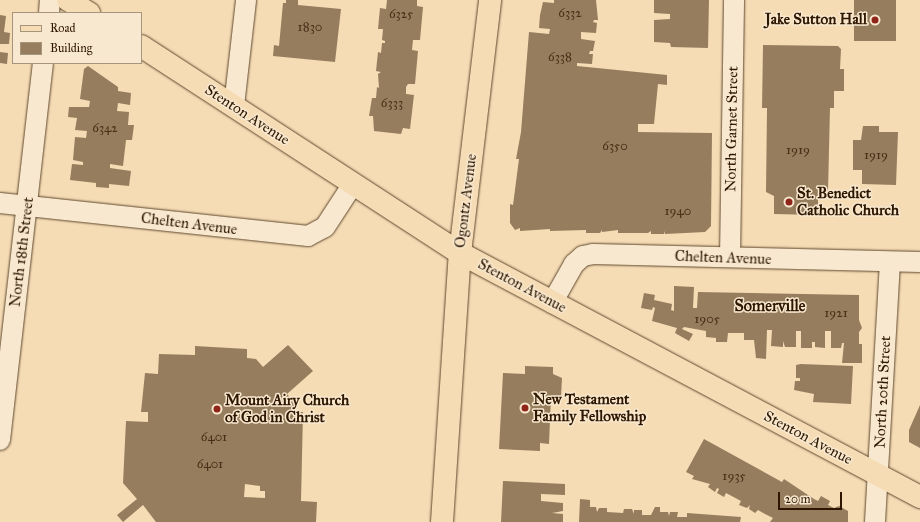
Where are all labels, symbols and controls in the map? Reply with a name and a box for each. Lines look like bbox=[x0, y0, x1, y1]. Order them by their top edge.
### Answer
house number: 6332 bbox=[558, 5, 582, 21]
house number: 6325 bbox=[389, 6, 413, 22]
place label: Jake Sutton Hall bbox=[765, 11, 867, 29]
legend bbox=[12, 12, 142, 64]
marker: Jake Sutton Hall bbox=[870, 15, 880, 25]
house number: 1830 bbox=[298, 19, 322, 35]
text: Road bbox=[50, 21, 76, 35]
text: Building bbox=[50, 41, 92, 55]
house number: 6338 bbox=[548, 49, 572, 65]
street label: North Garnet Street bbox=[722, 66, 742, 192]
street label: Stenton Avenue bbox=[201, 81, 293, 149]
house number: 6333 bbox=[381, 95, 403, 111]
house number: 6342 bbox=[92, 120, 118, 136]
house number: 6350 bbox=[602, 138, 628, 154]
house number: 1919 bbox=[786, 142, 810, 158]
house number: 1919 bbox=[864, 147, 888, 163]
street label: Ogontz Avenue bbox=[451, 153, 481, 249]
place label: St. Benedict Catholic Church bbox=[797, 184, 899, 219]
street label: North 18th Street bbox=[6, 196, 38, 308]
marker: St. Benedict Catholic Church bbox=[784, 197, 794, 207]
house number: 1940 bbox=[665, 203, 691, 219]
street label: Chelten Avenue bbox=[140, 209, 238, 239]
street label: Chelten Avenue bbox=[674, 247, 772, 269]
street label: Stenton Avenue bbox=[475, 255, 569, 317]
district label: Somerville bbox=[735, 296, 805, 316]
house number: 1921 bbox=[824, 305, 848, 321]
house number: 1905 bbox=[694, 311, 720, 327]
street label: North 20th Street bbox=[871, 335, 895, 449]
place label: New Testament Family Fellowship bbox=[533, 390, 646, 425]
place label: Mount Airy Church of God in Christ bbox=[225, 391, 349, 426]
marker: New Testament Family Fellowship bbox=[520, 403, 530, 413]
marker: Mount Airy Church of God in Christ bbox=[212, 404, 222, 414]
street label: Stenton Avenue bbox=[761, 407, 855, 469]
house number: 6401 bbox=[201, 429, 227, 445]
house number: 6401 bbox=[197, 456, 223, 472]
house number: 1935 bbox=[722, 468, 746, 484]
scale bar bbox=[780, 484, 844, 510]
text: 20 m bbox=[785, 492, 811, 506]

